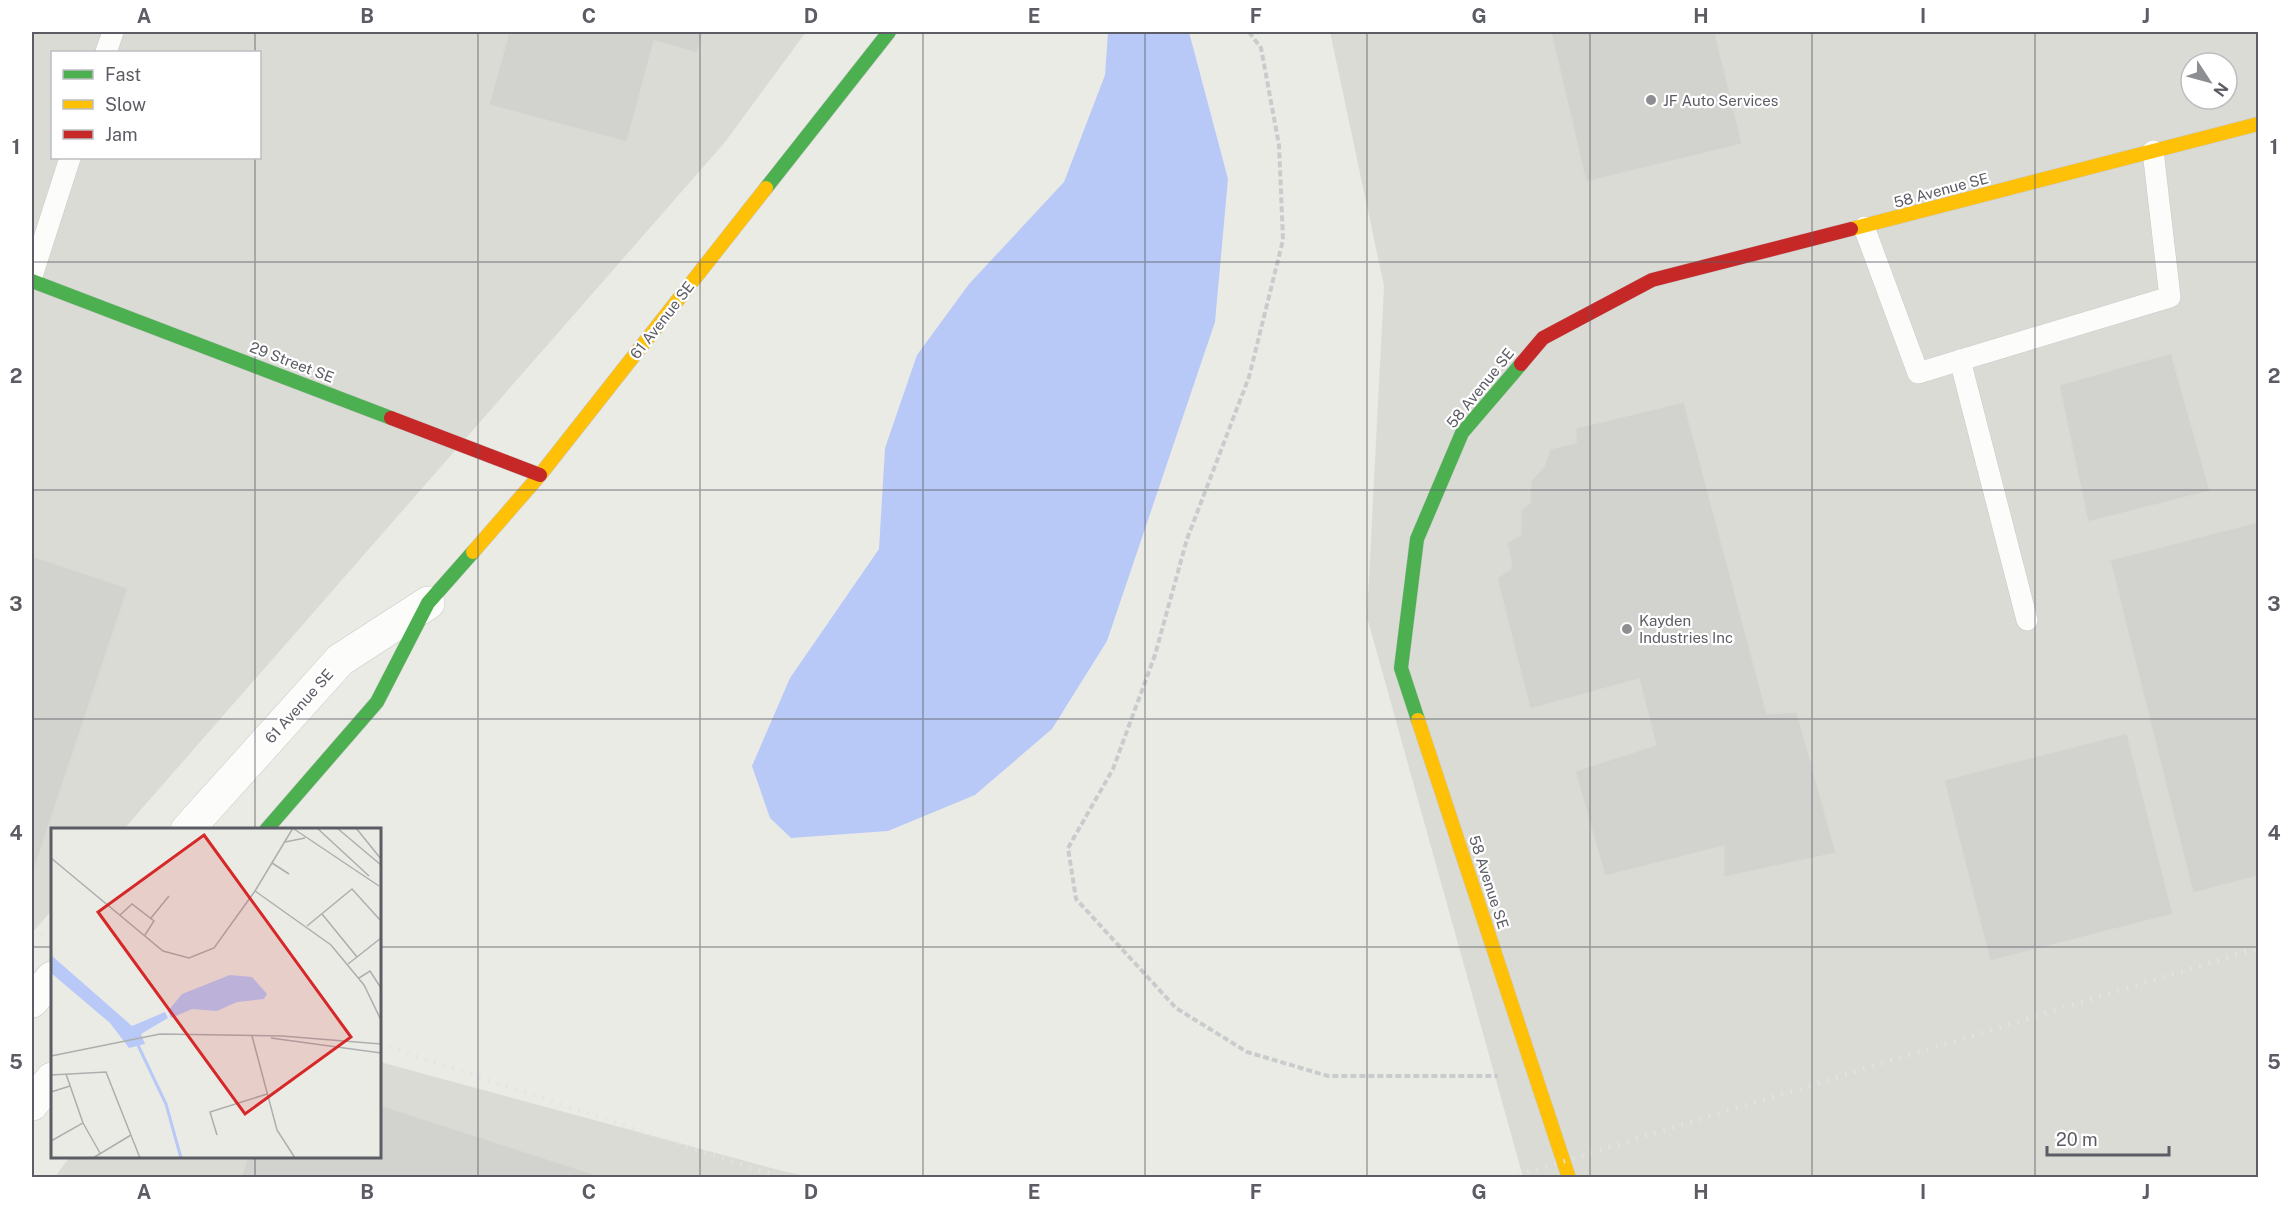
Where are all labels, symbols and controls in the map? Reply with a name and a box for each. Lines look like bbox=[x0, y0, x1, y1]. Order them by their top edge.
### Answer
text: A bbox=[137, 4, 151, 28]
text: B bbox=[360, 4, 374, 28]
text: C bbox=[582, 4, 596, 28]
text: D bbox=[804, 4, 818, 28]
text: E bbox=[1028, 4, 1040, 28]
text: F bbox=[1250, 4, 1262, 28]
text: G bbox=[1471, 4, 1487, 28]
text: H bbox=[1693, 4, 1709, 28]
text: I bbox=[1920, 4, 1926, 28]
text: J bbox=[2142, 4, 2150, 28]
legend bbox=[51, 51, 261, 159]
north arrow bbox=[2179, 51, 2239, 111]
text: Fast bbox=[105, 64, 141, 85]
text: N bbox=[2209, 79, 2232, 100]
place label: JF Auto Services bbox=[1663, 92, 1778, 109]
marker: JF Auto Services bbox=[1644, 93, 1658, 107]
text: Slow bbox=[105, 94, 146, 115]
text: Jam bbox=[105, 124, 138, 145]
text: 1 bbox=[12, 135, 20, 159]
text: 1 bbox=[2270, 135, 2278, 159]
street label: 58 Avenue SE bbox=[1892, 169, 1990, 211]
street label: 61 Avenue SE bbox=[627, 278, 697, 362]
street label: 29 Street SE bbox=[248, 338, 336, 386]
street label: 58 Avenue SE bbox=[1443, 345, 1517, 431]
text: 2 bbox=[10, 364, 22, 388]
text: 2 bbox=[2268, 364, 2280, 388]
text: 3 bbox=[9, 592, 23, 616]
text: 3 bbox=[2267, 592, 2281, 616]
place label: Kayden Industries Inc bbox=[1639, 612, 1733, 646]
marker: Kayden Industries Inc bbox=[1620, 622, 1634, 636]
street label: 61 Avenue SE bbox=[261, 666, 337, 746]
text: 4 bbox=[9, 821, 23, 845]
text: 4 bbox=[2267, 821, 2281, 845]
inset map bbox=[51, 828, 381, 1158]
street label: 58 Avenue SE bbox=[1466, 833, 1512, 931]
text: 5 bbox=[9, 1050, 23, 1074]
text: 5 bbox=[2267, 1050, 2281, 1074]
scale bar bbox=[2047, 1119, 2168, 1157]
text: 20 m bbox=[2056, 1129, 2098, 1150]
text: A bbox=[137, 1180, 151, 1204]
text: B bbox=[360, 1180, 374, 1204]
text: C bbox=[582, 1180, 596, 1204]
text: D bbox=[804, 1180, 818, 1204]
text: E bbox=[1028, 1180, 1040, 1204]
text: F bbox=[1250, 1180, 1262, 1204]
text: G bbox=[1471, 1180, 1487, 1204]
text: H bbox=[1693, 1180, 1709, 1204]
text: I bbox=[1920, 1180, 1926, 1204]
text: J bbox=[2142, 1180, 2150, 1204]

